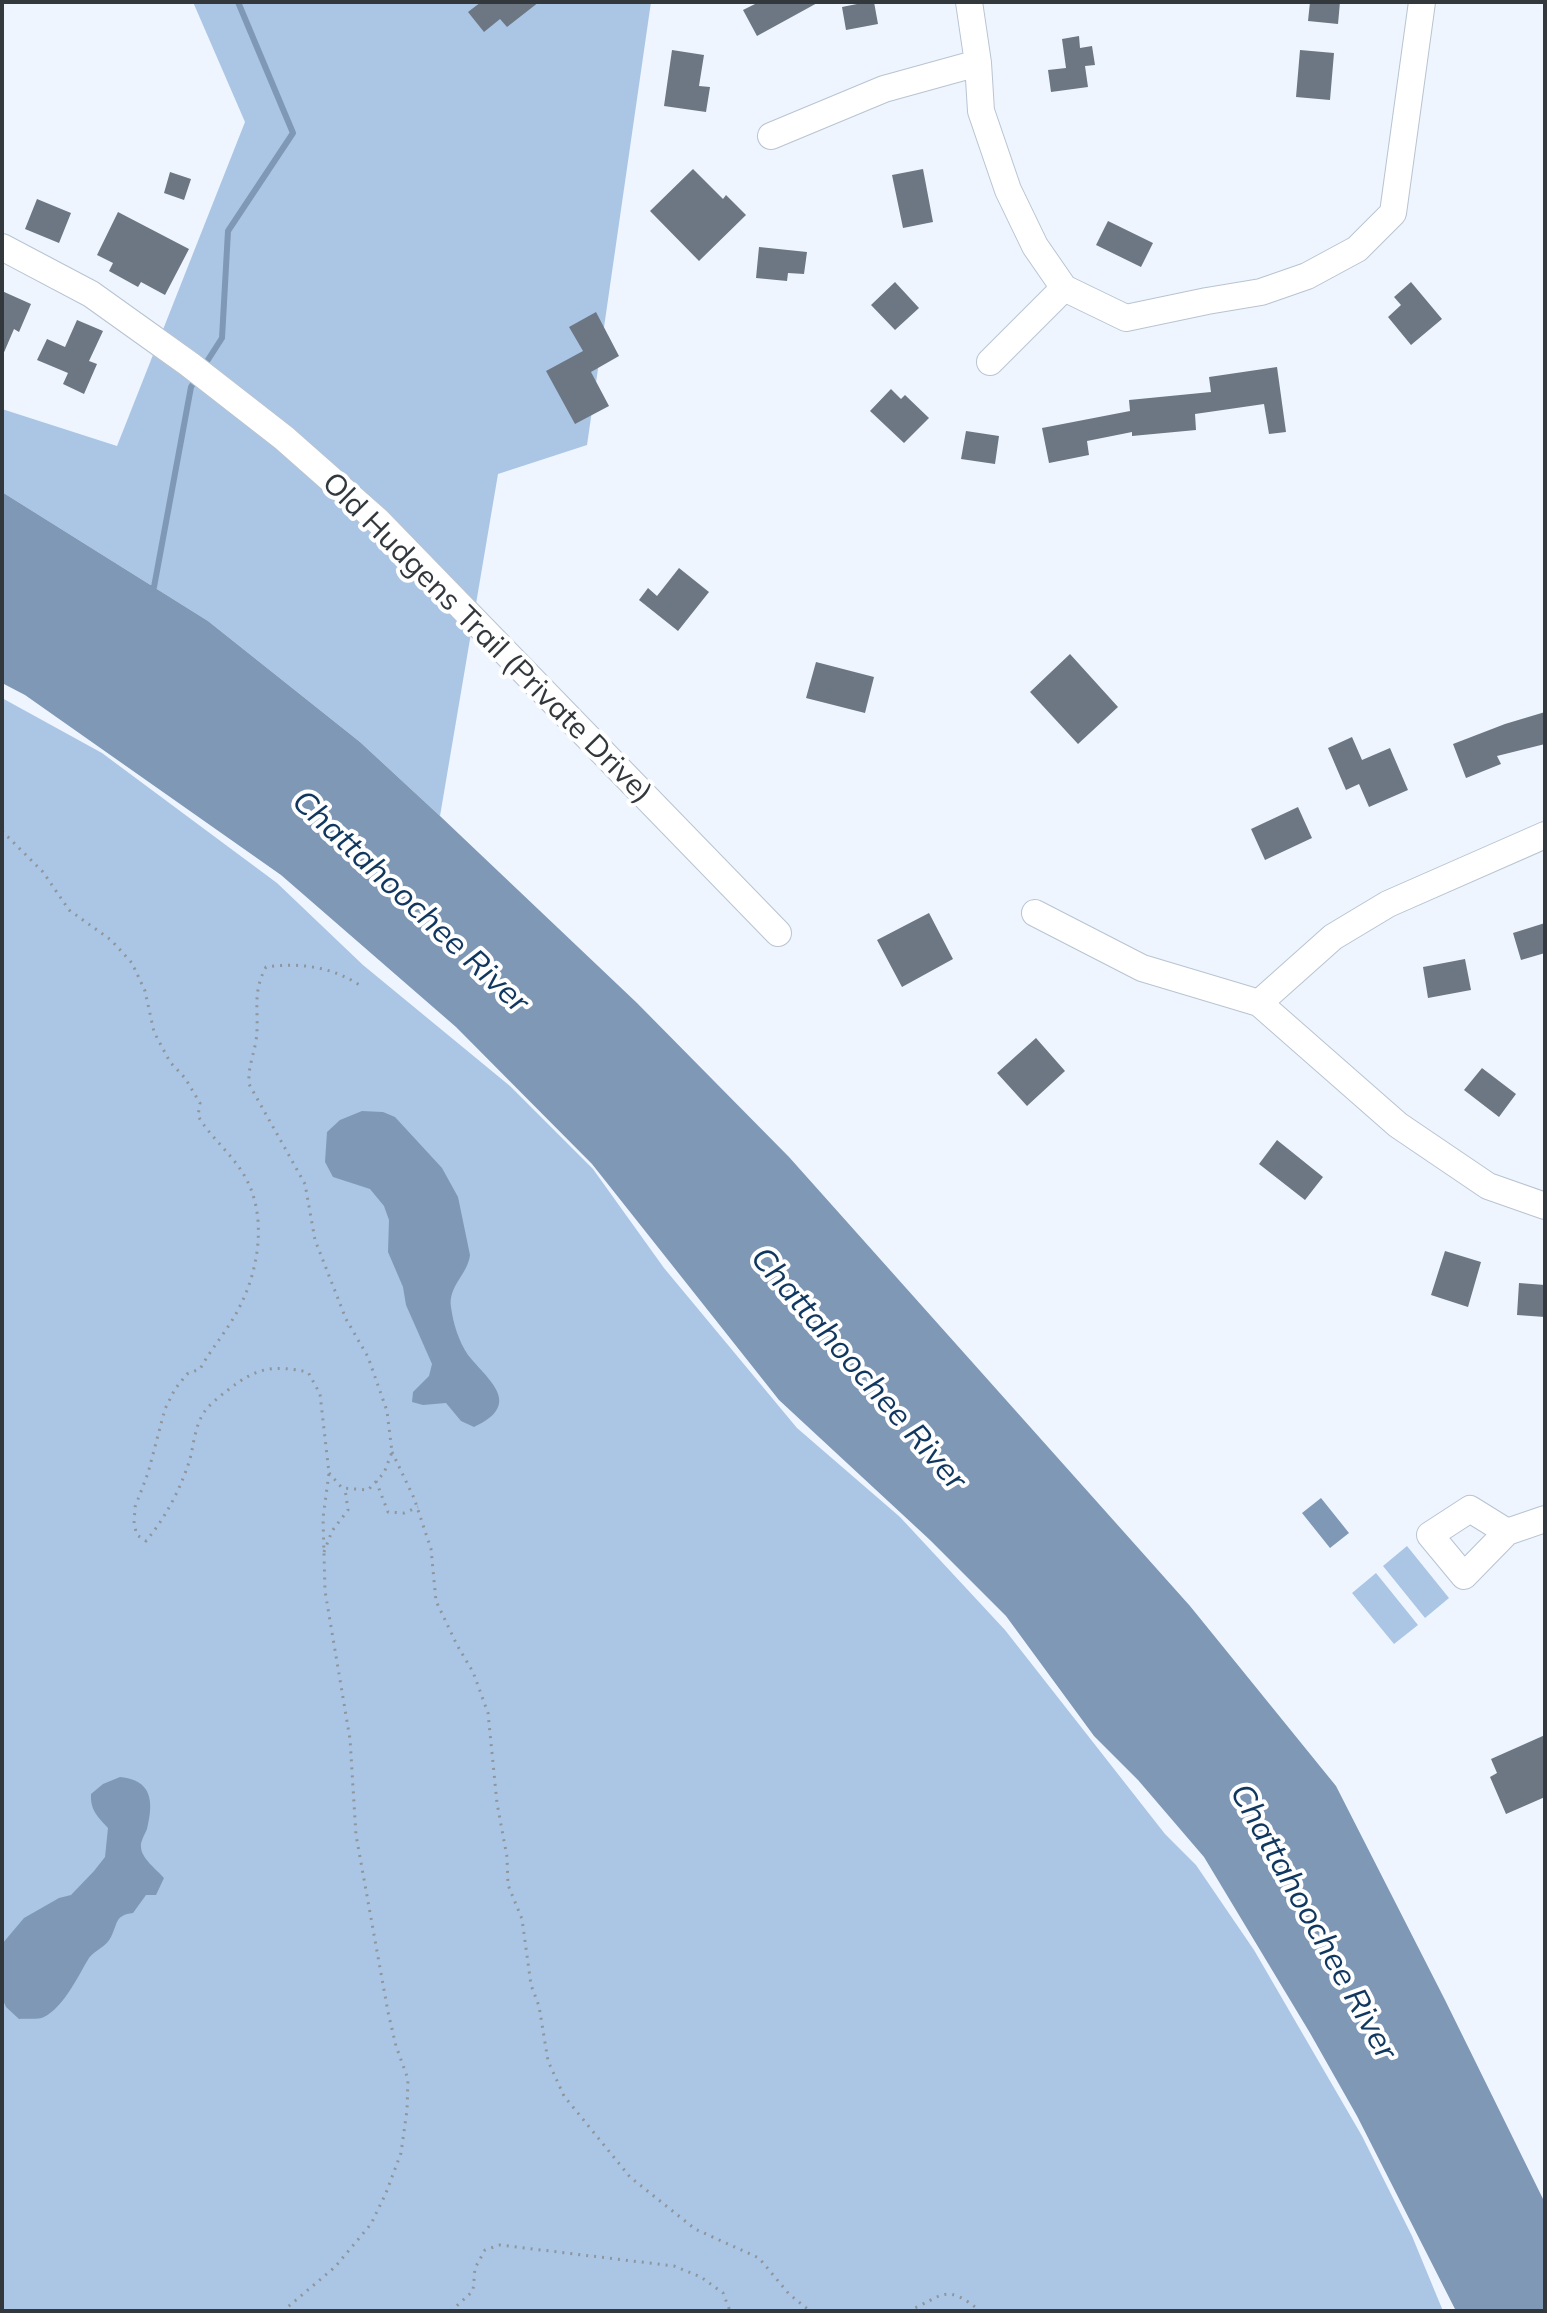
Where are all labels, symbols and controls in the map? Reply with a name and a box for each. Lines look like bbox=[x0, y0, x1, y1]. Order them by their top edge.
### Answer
street label: Old Hudgens Trail (Private Drive) bbox=[314, 465, 660, 811]
water label: Chattahoochee River bbox=[284, 782, 536, 1022]
water label: Chattahoochee River bbox=[742, 1240, 974, 1498]
water label: Chattahoochee River bbox=[1221, 1777, 1405, 2067]

